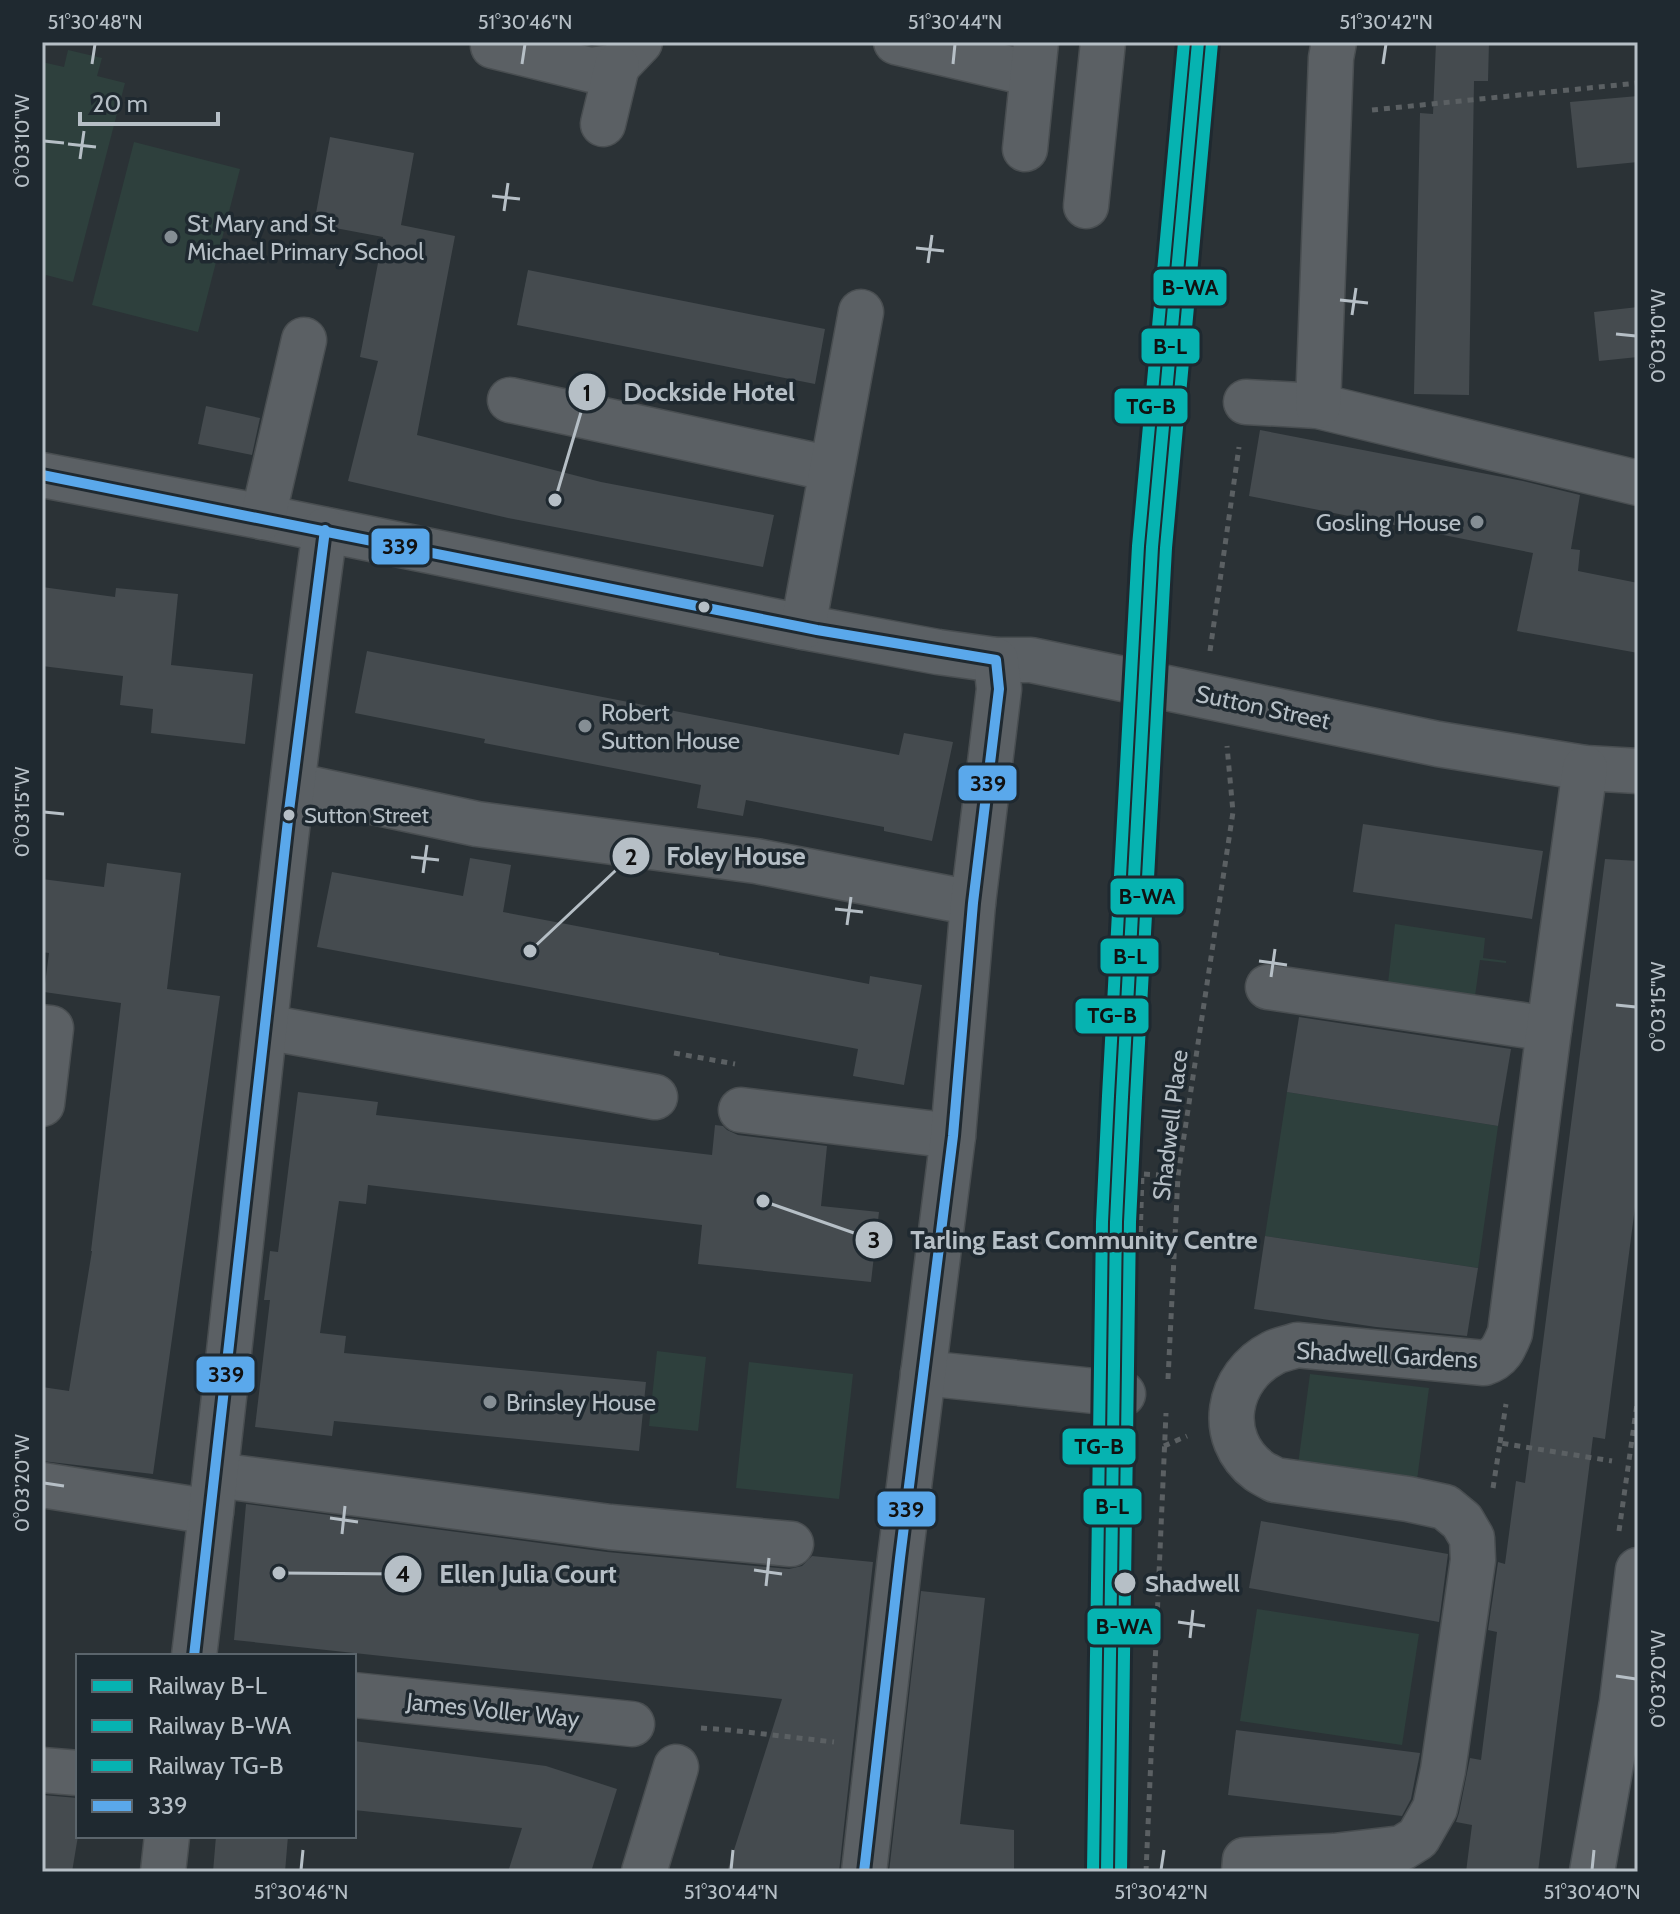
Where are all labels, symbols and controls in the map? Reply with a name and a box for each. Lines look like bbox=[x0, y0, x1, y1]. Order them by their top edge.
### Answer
text: 51°30'48"N bbox=[47, 10, 143, 34]
text: 51°30'46"N bbox=[478, 10, 572, 34]
text: 51°30'44"N bbox=[908, 10, 1002, 34]
text: 51°30'42"N bbox=[1339, 10, 1433, 34]
scale bar bbox=[80, 76, 218, 126]
text: 20 m bbox=[92, 89, 148, 118]
text: 0°03'10"W bbox=[10, 94, 34, 188]
place label: St Mary and St Michael Primary School bbox=[187, 209, 424, 266]
marker: St Mary and St Michael Primary School bbox=[162, 228, 180, 246]
line badge: B-WA bbox=[1152, 268, 1228, 307]
text: B-WA bbox=[1162, 274, 1219, 301]
text: 0°03'10"W bbox=[1646, 289, 1670, 383]
line badge: B-L bbox=[1140, 327, 1201, 365]
text: B-L bbox=[1153, 333, 1187, 360]
callout: Dockside Hotel bbox=[567, 367, 811, 417]
text: Dockside Hotel bbox=[623, 376, 795, 408]
text: 1 bbox=[583, 378, 591, 407]
line badge: TG-B bbox=[1113, 387, 1189, 425]
text: TG-B bbox=[1126, 393, 1176, 420]
place label: Gosling House bbox=[1316, 508, 1461, 537]
marker: Gosling House bbox=[1468, 513, 1486, 531]
line badge: 339 bbox=[370, 527, 431, 566]
text: 339 bbox=[382, 533, 418, 560]
unlabelled marker bbox=[696, 599, 712, 615]
street label: Sutton Street bbox=[1193, 679, 1333, 735]
place label: Robert Sutton House bbox=[601, 698, 740, 755]
marker: Robert Sutton House bbox=[576, 717, 594, 735]
line badge: 339 bbox=[957, 764, 1018, 802]
text: 0°03'15"W bbox=[10, 767, 34, 857]
text: 339 bbox=[970, 770, 1006, 797]
place label: Sutton Street bbox=[304, 802, 429, 829]
marker: Sutton Street bbox=[281, 807, 297, 823]
callout: Foley House bbox=[611, 831, 822, 881]
text: Foley House bbox=[666, 840, 806, 872]
text: 2 bbox=[625, 842, 637, 871]
line badge: B-WA bbox=[1109, 877, 1185, 916]
text: B-WA bbox=[1119, 883, 1176, 910]
line badge: B-L bbox=[1099, 937, 1160, 975]
text: B-L bbox=[1113, 943, 1147, 970]
text: 0°03'15"W bbox=[1646, 962, 1670, 1052]
line badge: TG-B bbox=[1074, 997, 1150, 1035]
text: TG-B bbox=[1087, 1002, 1137, 1029]
street label: Shadwell Place bbox=[1146, 1048, 1194, 1202]
callout: Tarling East Community Centre bbox=[854, 1215, 1274, 1265]
text: Tarling East Community Centre bbox=[910, 1224, 1258, 1256]
text: 3 bbox=[868, 1225, 880, 1254]
street label: Shadwell Gardens bbox=[1295, 1336, 1479, 1374]
line badge: 339 bbox=[195, 1355, 256, 1394]
text: 339 bbox=[208, 1361, 244, 1388]
place label: Brinsley House bbox=[506, 1388, 656, 1417]
marker: Brinsley House bbox=[481, 1393, 499, 1411]
line badge: TG-B bbox=[1061, 1427, 1137, 1466]
text: TG-B bbox=[1074, 1433, 1124, 1460]
text: 0°03'20"W bbox=[10, 1434, 34, 1532]
line badge: B-L bbox=[1082, 1487, 1143, 1526]
line badge: 339 bbox=[876, 1490, 937, 1528]
text: B-L bbox=[1095, 1493, 1129, 1520]
text: 339 bbox=[888, 1496, 924, 1523]
callout: Ellen Julia Court bbox=[383, 1549, 633, 1599]
text: Ellen Julia Court bbox=[439, 1558, 617, 1590]
text: 4 bbox=[396, 1559, 410, 1588]
place label: Shadwell bbox=[1145, 1569, 1240, 1598]
marker: Shadwell bbox=[1112, 1570, 1138, 1596]
line badge: B-WA bbox=[1086, 1607, 1162, 1646]
text: B-WA bbox=[1096, 1613, 1153, 1640]
text: 0°03'20"W bbox=[1646, 1630, 1670, 1728]
legend bbox=[76, 1654, 356, 1838]
text: Railway B-L bbox=[148, 1671, 267, 1700]
street label: James Voller Way bbox=[404, 1686, 581, 1734]
text: Railway B-WA bbox=[148, 1711, 291, 1740]
text: Railway TG-B bbox=[148, 1751, 283, 1780]
text: 339 bbox=[148, 1791, 188, 1820]
text: 51°30'46"N bbox=[254, 1880, 348, 1904]
text: 51°30'44"N bbox=[684, 1880, 778, 1904]
text: 51°30'42"N bbox=[1114, 1880, 1208, 1904]
text: 51°30'40"N bbox=[1543, 1880, 1641, 1904]

